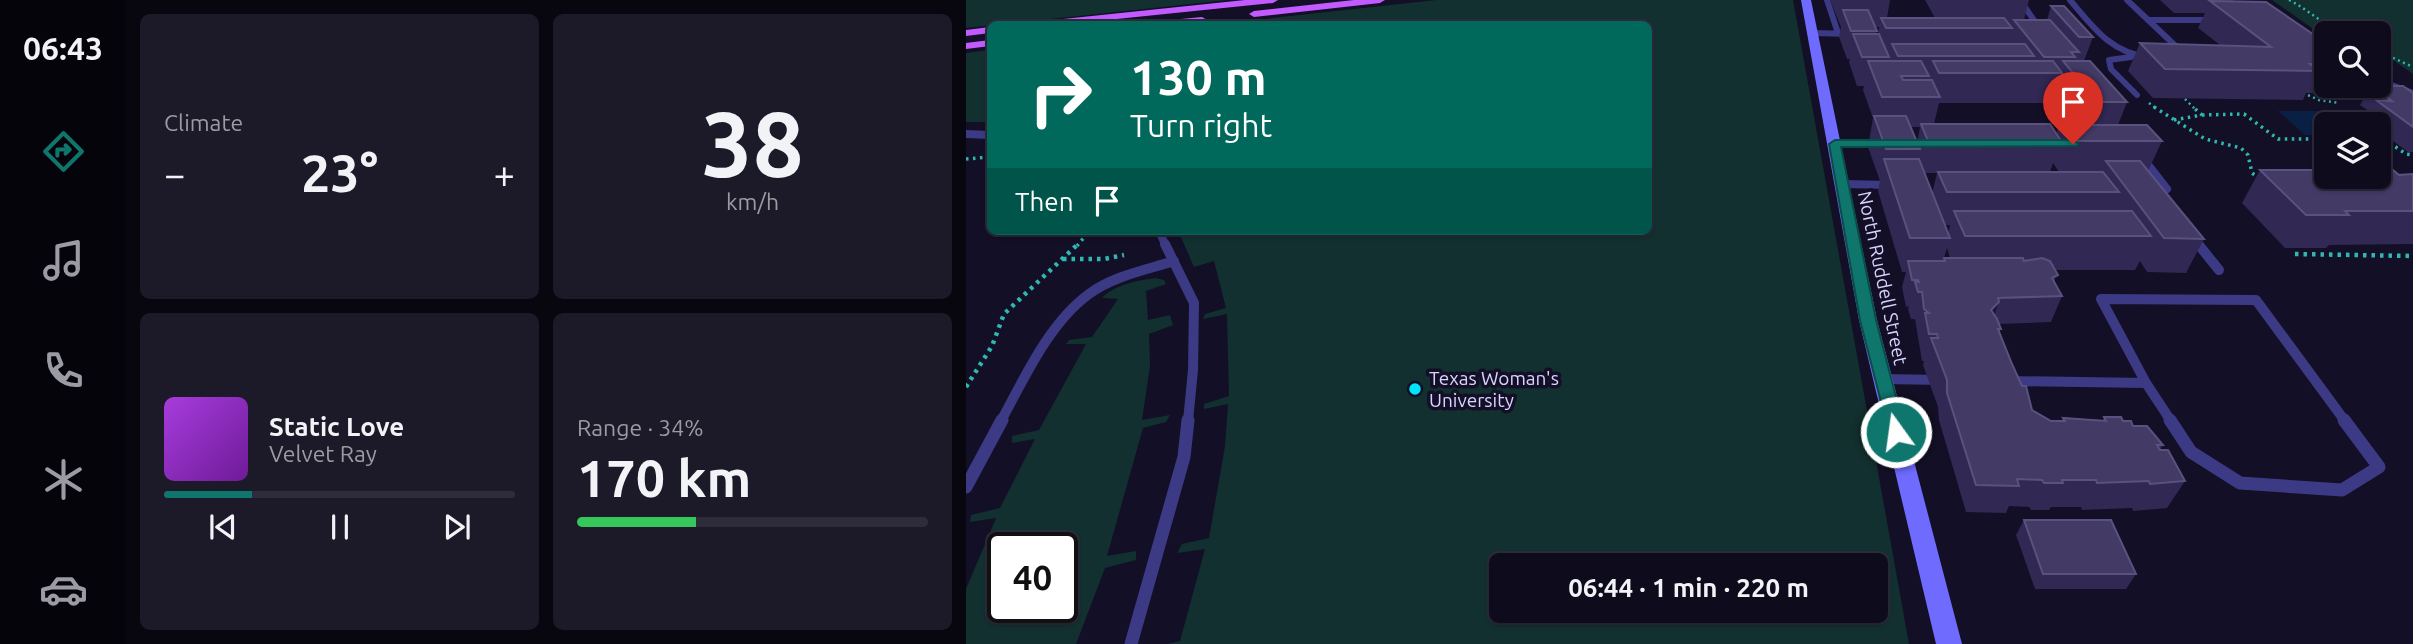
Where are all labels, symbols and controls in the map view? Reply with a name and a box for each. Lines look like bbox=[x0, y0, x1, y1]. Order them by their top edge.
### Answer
map controls bbox=[2314, 21, 2391, 189]
button: search bbox=[2314, 21, 2391, 98]
text: 06:43 bbox=[23, 30, 103, 66]
icon: right bbox=[1015, 49, 1106, 140]
text: 130 m bbox=[1130, 49, 1267, 104]
pin bbox=[2043, 72, 2103, 144]
icon: arrive bbox=[2054, 83, 2092, 121]
text: 38 bbox=[701, 92, 804, 194]
text: Turn right bbox=[1130, 107, 1272, 143]
text: Climate bbox=[164, 110, 243, 135]
button: layers bbox=[2314, 112, 2391, 189]
icon: directions bbox=[39, 127, 88, 176]
text: 23° bbox=[301, 144, 378, 202]
text: − bbox=[164, 153, 185, 195]
text: + bbox=[494, 153, 515, 195]
icon: arrive bbox=[1088, 182, 1126, 220]
text: Then bbox=[1015, 187, 1074, 216]
text: km/h bbox=[726, 189, 779, 214]
street label: North Ruddell Street bbox=[1854, 189, 1912, 368]
icon: music bbox=[39, 236, 88, 285]
icon: phone bbox=[39, 346, 88, 395]
place label: Texas Woman's University bbox=[1429, 367, 1559, 411]
marker: Texas Woman's University bbox=[1407, 381, 1423, 397]
position arrow bbox=[1859, 395, 1933, 469]
text: Static Love bbox=[269, 412, 404, 441]
text: Range · 34% bbox=[577, 415, 704, 440]
text: Velvet Ray bbox=[269, 441, 377, 466]
text: 170 km bbox=[577, 449, 751, 507]
icon: climate bbox=[39, 455, 88, 504]
icon: previous bbox=[204, 508, 242, 546]
icon: pause bbox=[321, 508, 359, 546]
icon: next bbox=[438, 508, 476, 546]
speed limit sign: 40 bbox=[987, 532, 1078, 623]
icon: car bbox=[39, 565, 88, 614]
text: 06:44 · 1 min · 220 m bbox=[1568, 573, 1809, 602]

